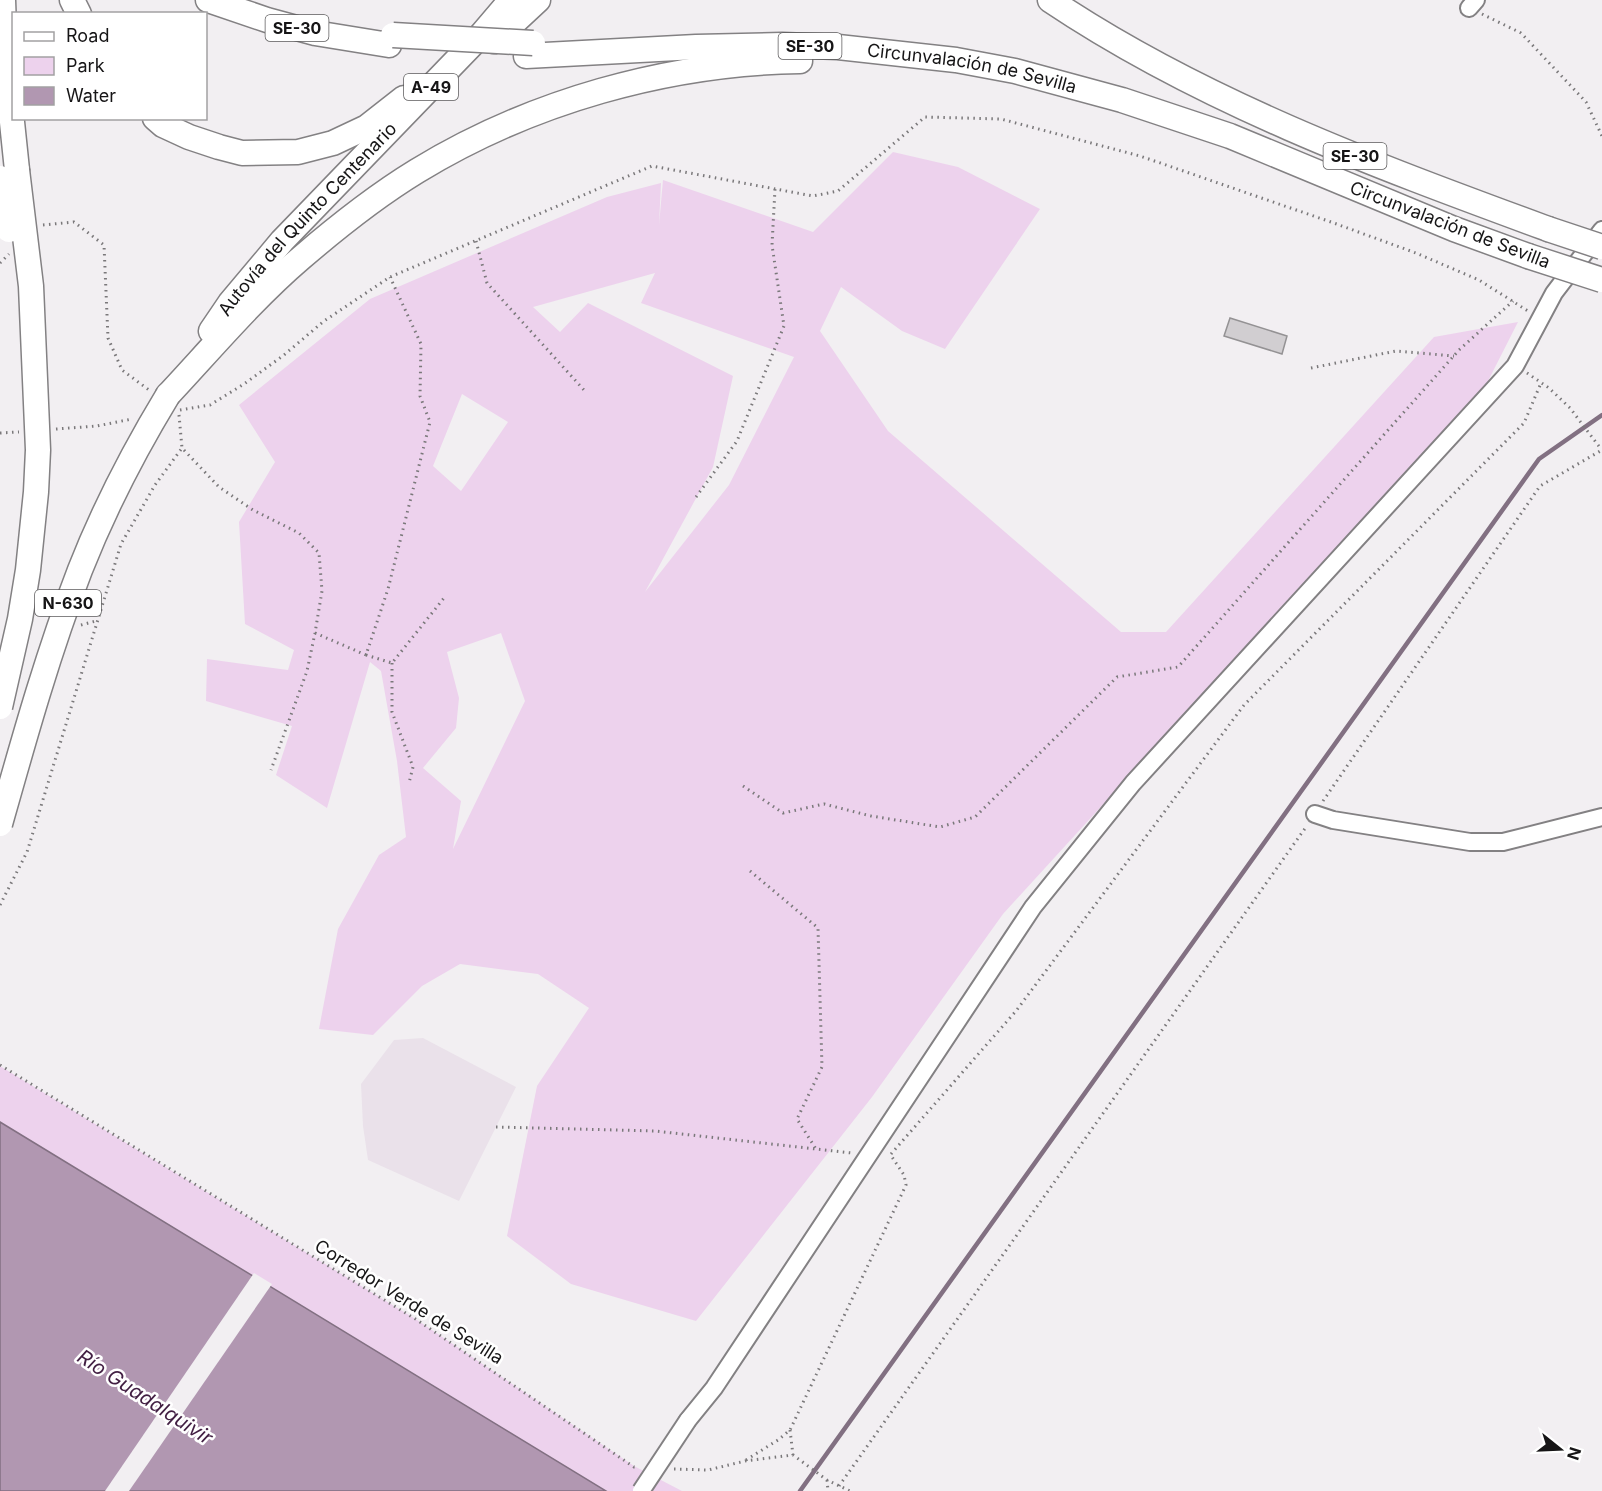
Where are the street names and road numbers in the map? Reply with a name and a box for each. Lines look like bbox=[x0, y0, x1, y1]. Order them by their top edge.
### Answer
road number: SE-30 bbox=[266, 15, 328, 41]
road number: SE-30 bbox=[778, 33, 842, 59]
street label: Circunvalación de Sevilla bbox=[866, 39, 1079, 97]
road number: A-49 bbox=[404, 74, 458, 100]
street label: Autovía del Quinto Centenario bbox=[214, 118, 401, 319]
road number: SE-30 bbox=[1324, 143, 1386, 169]
street label: Circunvalación de Sevilla bbox=[1347, 177, 1553, 272]
road number: N-630 bbox=[35, 590, 101, 616]
street label: Corredor Verde de Sevilla bbox=[311, 1235, 507, 1368]

